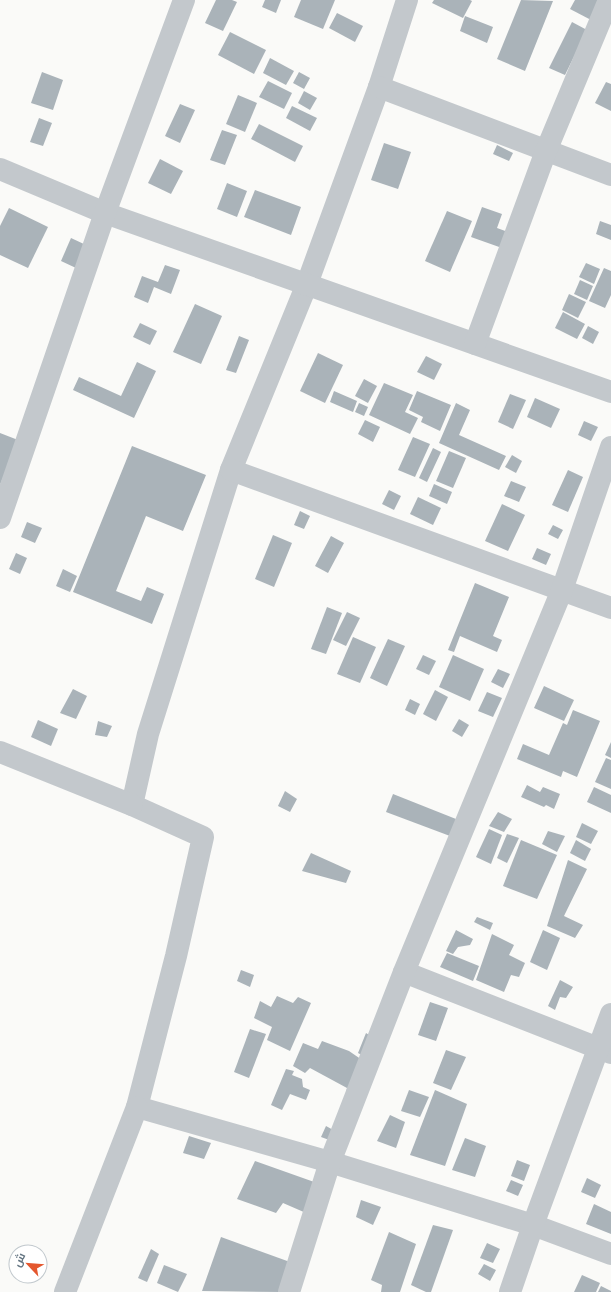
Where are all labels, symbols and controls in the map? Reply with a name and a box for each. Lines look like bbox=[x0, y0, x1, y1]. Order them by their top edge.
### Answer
north arrow bbox=[8, 1244, 48, 1284]
text: ش bbox=[11, 1251, 28, 1269]

